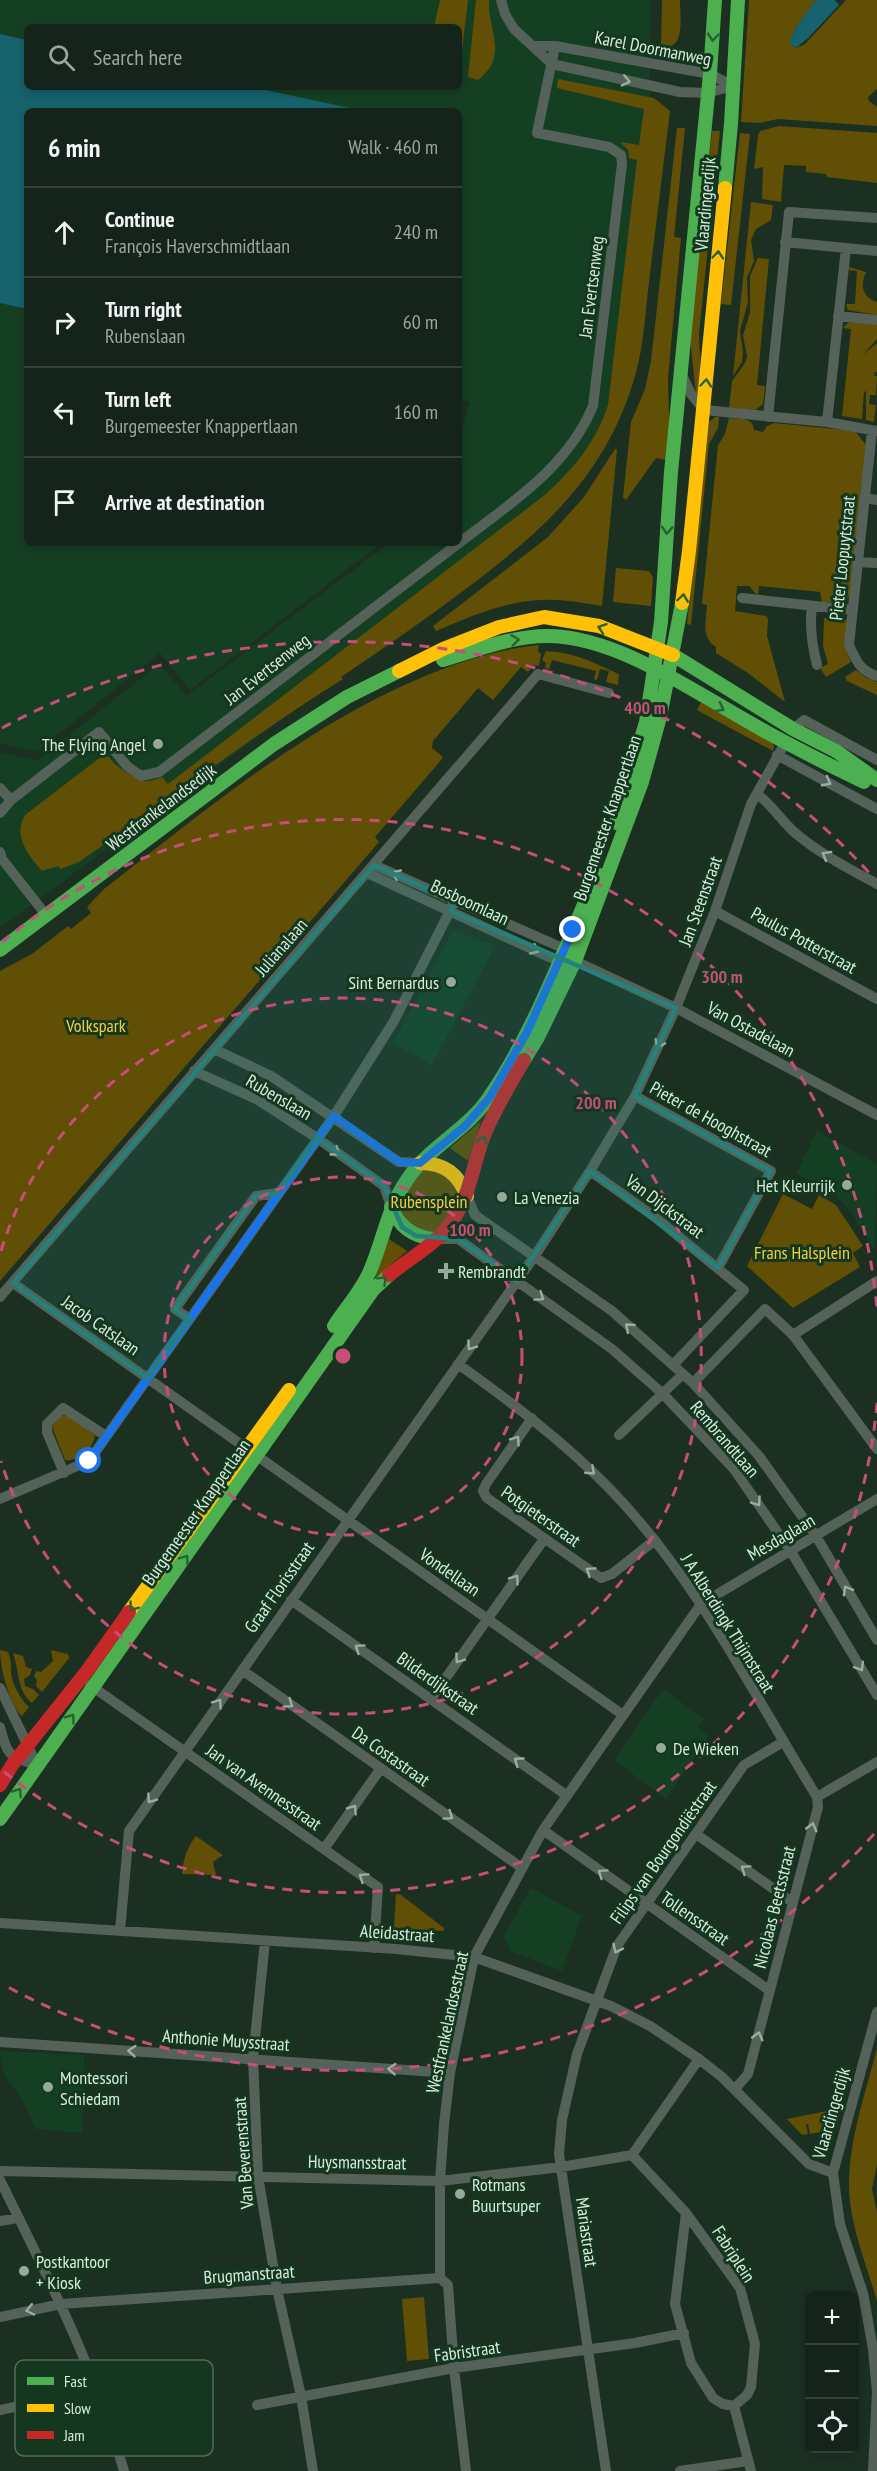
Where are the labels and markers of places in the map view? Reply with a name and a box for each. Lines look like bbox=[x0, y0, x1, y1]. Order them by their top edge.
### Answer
place label: The Flying Angel bbox=[42, 733, 147, 756]
marker: The Flying Angel bbox=[151, 737, 165, 751]
place label: Sint Bernardus bbox=[348, 971, 439, 994]
marker: Sint Bernardus bbox=[444, 975, 458, 989]
place label: Het Kleurrijk bbox=[756, 1174, 835, 1197]
marker: Het Kleurrijk bbox=[840, 1178, 854, 1192]
place label: La Venezia bbox=[514, 1186, 579, 1209]
marker: La Venezia bbox=[495, 1190, 509, 1204]
place label: Rembrandt bbox=[458, 1260, 526, 1283]
marker: Rembrandt bbox=[439, 1264, 453, 1278]
centre of rings bbox=[333, 1346, 353, 1366]
place label: De Wieken bbox=[673, 1737, 739, 1760]
marker: De Wieken bbox=[654, 1741, 668, 1755]
place label: Montessori Schiedam bbox=[60, 2066, 128, 2110]
marker: Montessori Schiedam bbox=[41, 2080, 55, 2094]
place label: Rotmans Buurtsuper bbox=[472, 2173, 541, 2217]
marker: Rotmans Buurtsuper bbox=[453, 2187, 467, 2201]
place label: Postkantoor + Kiosk bbox=[36, 2250, 110, 2294]
marker: Postkantoor + Kiosk bbox=[17, 2264, 31, 2278]

